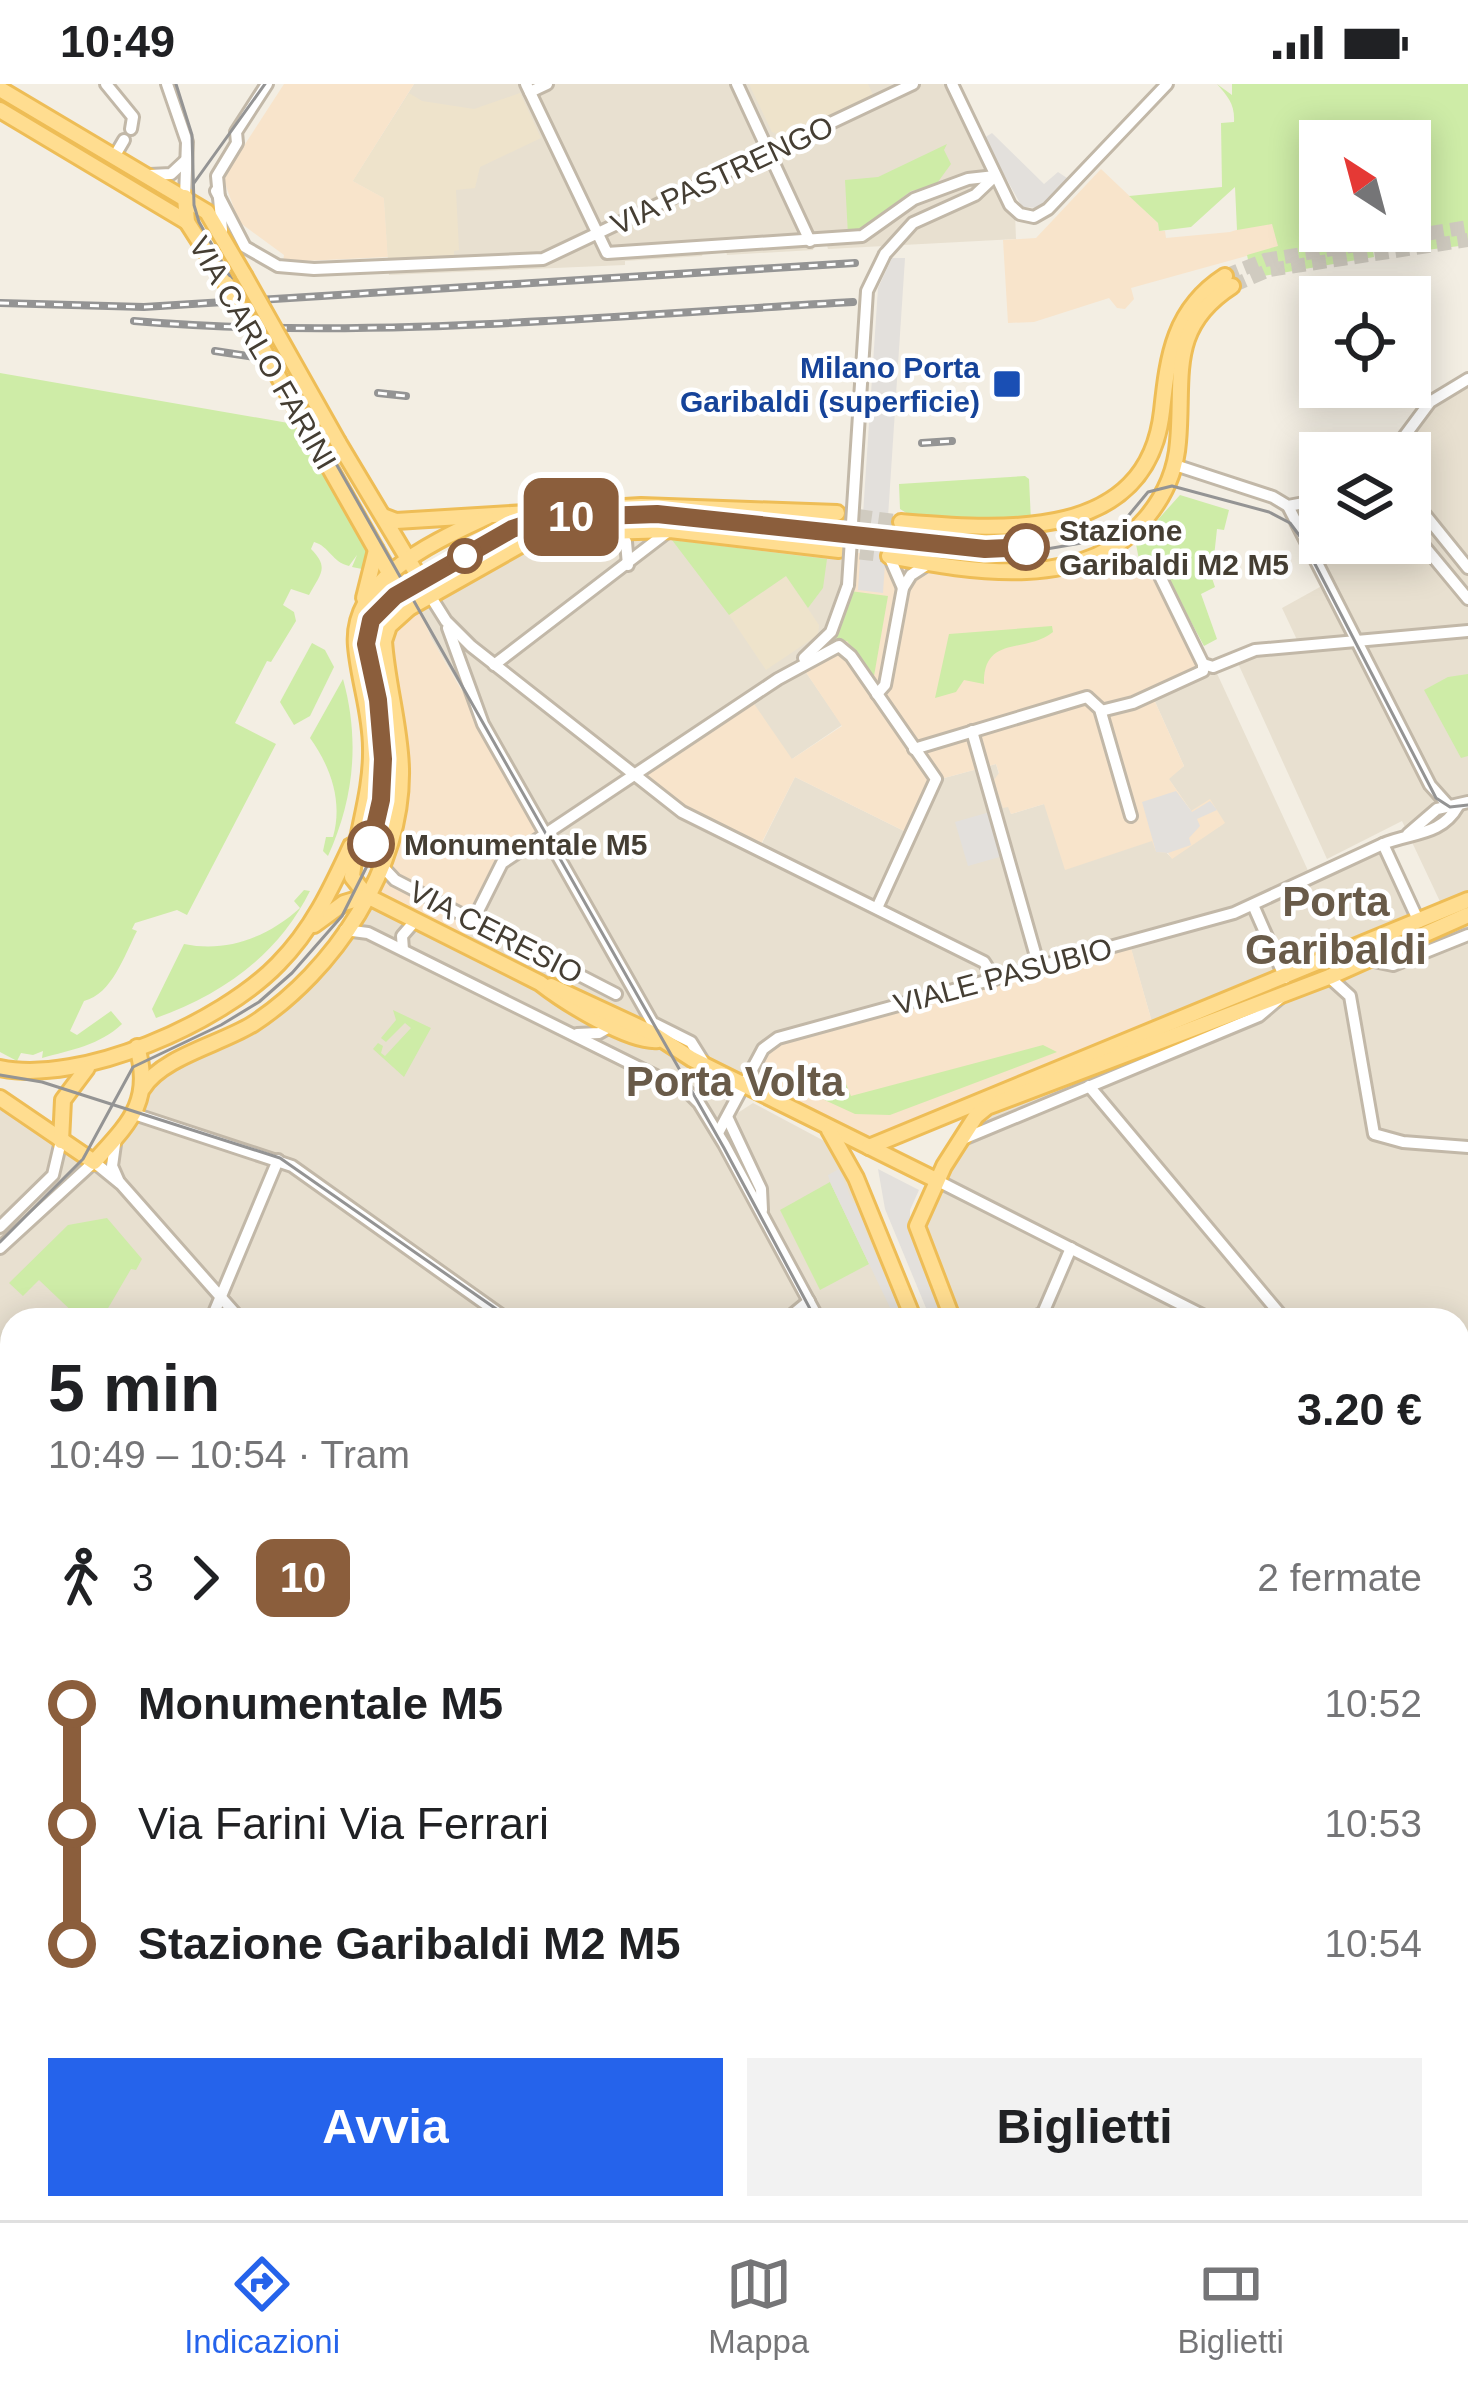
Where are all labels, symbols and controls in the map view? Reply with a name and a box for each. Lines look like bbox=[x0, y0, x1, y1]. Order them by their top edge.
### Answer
text: 10:49 bbox=[60, 16, 175, 67]
street label: VIA PASTRENGO bbox=[606, 109, 838, 241]
north arrow bbox=[1299, 120, 1431, 252]
map controls bbox=[1299, 120, 1431, 564]
street label: VIA CARLO FARINI bbox=[183, 231, 343, 475]
button: locate bbox=[1299, 276, 1431, 408]
place label: Milano Porta Garibaldi (superficie) bbox=[680, 351, 980, 418]
marker: Milano Porta Garibaldi (superficie) bbox=[991, 368, 1023, 400]
button: layers bbox=[1299, 432, 1431, 564]
line badge: 10 bbox=[517, 478, 625, 556]
text: 10 bbox=[548, 493, 594, 540]
place label: Stazione Garibaldi M2 M5 bbox=[1059, 514, 1289, 581]
marker: Stazione Garibaldi M2 M5 bbox=[1004, 525, 1048, 569]
unlabelled marker bbox=[449, 540, 481, 572]
marker: Monumentale M5 bbox=[349, 822, 393, 866]
place label: Monumentale M5 bbox=[404, 828, 647, 861]
street label: VIA CERESIO bbox=[404, 874, 588, 990]
district label: Porta Garibaldi bbox=[1245, 878, 1427, 973]
street label: VIALE PASUBIO bbox=[890, 931, 1116, 1021]
district label: Porta Volta bbox=[626, 1058, 845, 1105]
text: 5 min bbox=[48, 1351, 220, 1425]
text: 3.20 € bbox=[1297, 1384, 1422, 1435]
text: 10:49 – 10:54 · Tram bbox=[48, 1433, 410, 1476]
icon: walk bbox=[48, 1545, 114, 1611]
icon: forward bbox=[172, 1545, 238, 1611]
text: 10 bbox=[280, 1554, 326, 1601]
text: 3 bbox=[132, 1556, 154, 1599]
text: 2 fermate bbox=[1257, 1556, 1422, 1599]
text: Monumentale M5 bbox=[138, 1678, 503, 1729]
text: 10:52 bbox=[1324, 1682, 1422, 1725]
text: Via Farini Via Ferrari bbox=[138, 1798, 549, 1849]
text: 10:53 bbox=[1324, 1802, 1422, 1845]
text: Stazione Garibaldi M2 M5 bbox=[138, 1918, 681, 1969]
text: 10:54 bbox=[1324, 1922, 1422, 1965]
button: Avvia bbox=[48, 2058, 723, 2196]
button: Biglietti bbox=[747, 2058, 1422, 2196]
tab: Indicazioni bbox=[184, 2251, 340, 2361]
tab: Mappa bbox=[708, 2251, 809, 2361]
tab: Biglietti bbox=[1177, 2251, 1284, 2361]

